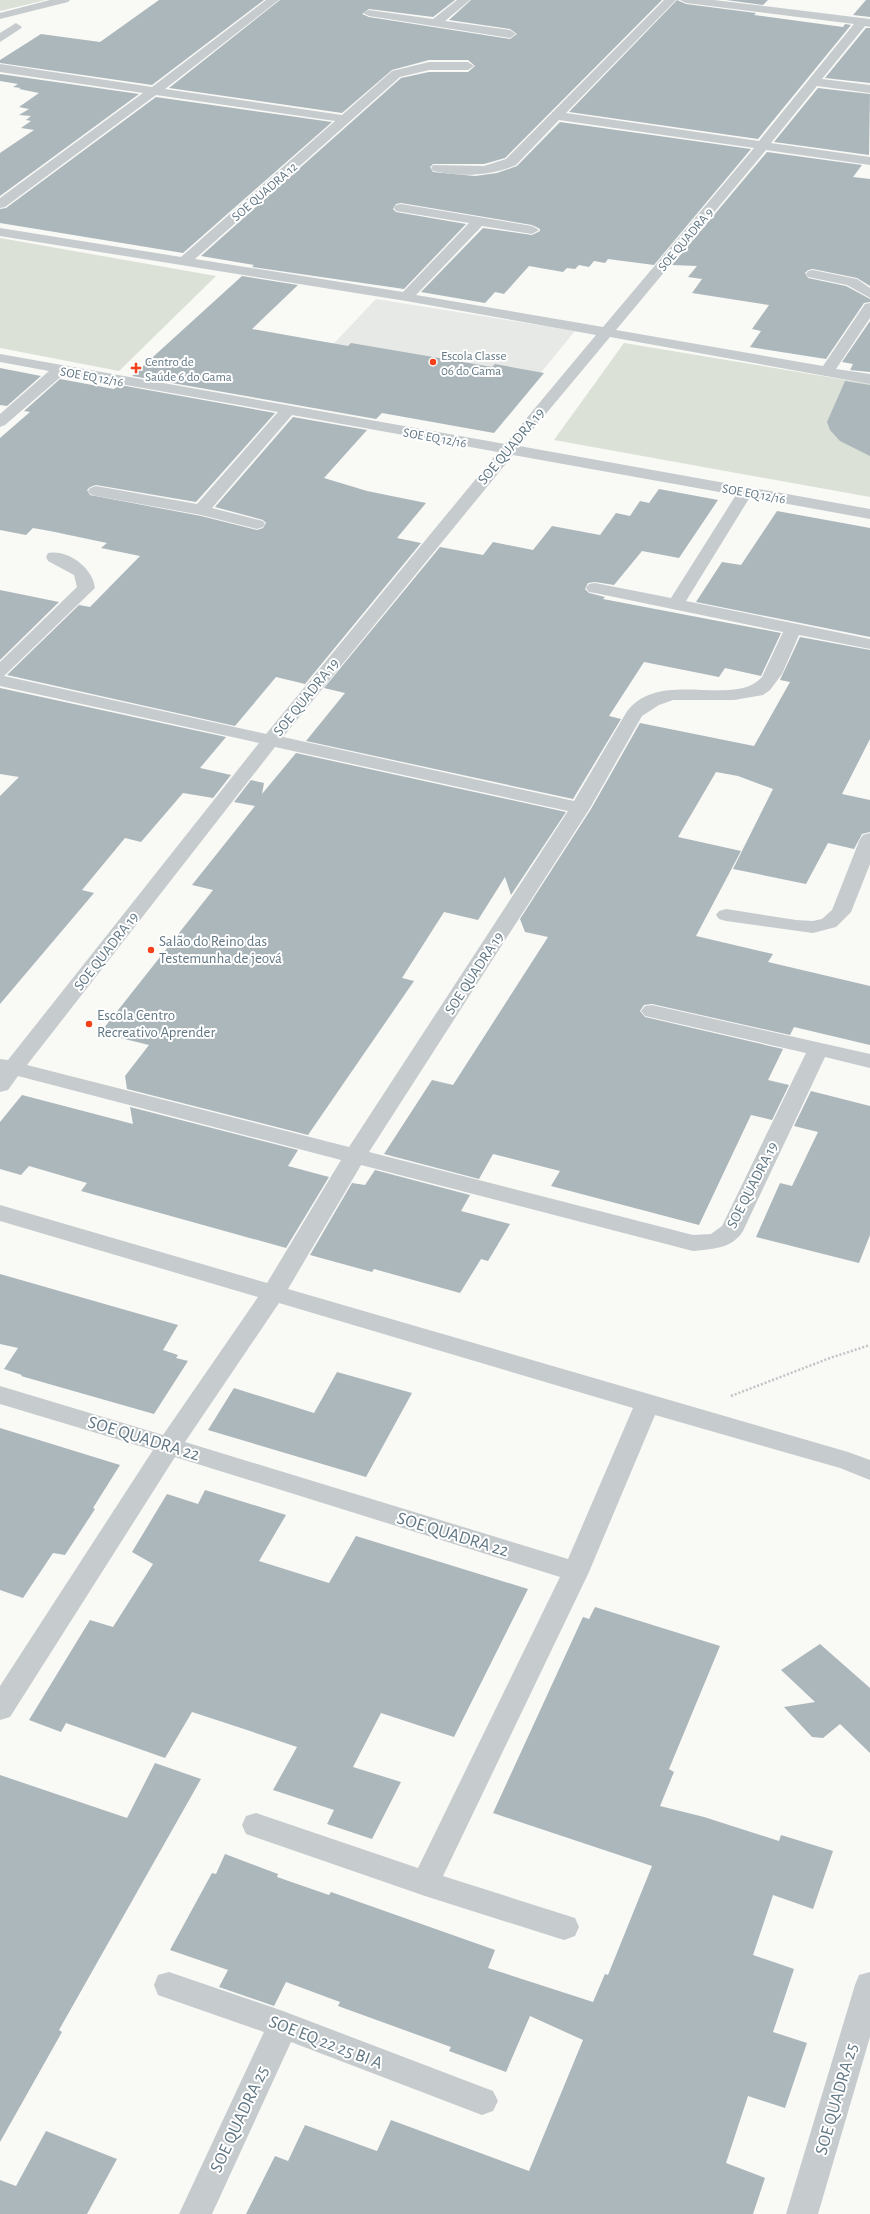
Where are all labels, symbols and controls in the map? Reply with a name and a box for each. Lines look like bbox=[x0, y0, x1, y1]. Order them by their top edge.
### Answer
street label: SOE QUADRA 12 bbox=[230, 160, 300, 224]
street label: SOE QUADRA 9 bbox=[656, 206, 716, 274]
place label: Escola Classe 06 do Gama bbox=[441, 350, 506, 378]
place label: Centro de Saúde 6 do Gama bbox=[145, 356, 232, 384]
marker: Escola Classe 06 do Gama bbox=[428, 357, 438, 367]
marker: Centro de Saúde 6 do Gama bbox=[130, 362, 142, 374]
street label: SOE EQ 12/16 bbox=[59, 366, 124, 389]
street label: SOE QUADRA 19 bbox=[475, 405, 548, 488]
street label: SOE EQ 12/16 bbox=[402, 427, 467, 450]
street label: SOE EQ 12/16 bbox=[721, 483, 786, 506]
street label: SOE QUADRA 19 bbox=[271, 656, 342, 739]
street label: SOE QUADRA 19 bbox=[71, 909, 142, 993]
street label: SOE QUADRA 19 bbox=[442, 929, 507, 1017]
place label: Salão do Reino das Testemunha de jeová bbox=[159, 934, 282, 966]
marker: Salão do Reino das Testemunha de jeová bbox=[146, 945, 156, 955]
place label: Escola Centro Recreativo Aprender bbox=[97, 1008, 215, 1040]
marker: Escola Centro Recreativo Aprender bbox=[84, 1019, 94, 1029]
street label: SOE QUADRA 19 bbox=[724, 1139, 781, 1231]
street label: SOE QUADRA 22 bbox=[86, 1413, 202, 1464]
street label: SOE QUADRA 22 bbox=[395, 1509, 511, 1560]
street label: SOE EQ 22 25 BI A bbox=[266, 2013, 386, 2073]
street label: SOE QUADRA 25 bbox=[812, 2041, 861, 2157]
street label: SOE QUADRA 25 bbox=[207, 2063, 272, 2175]

